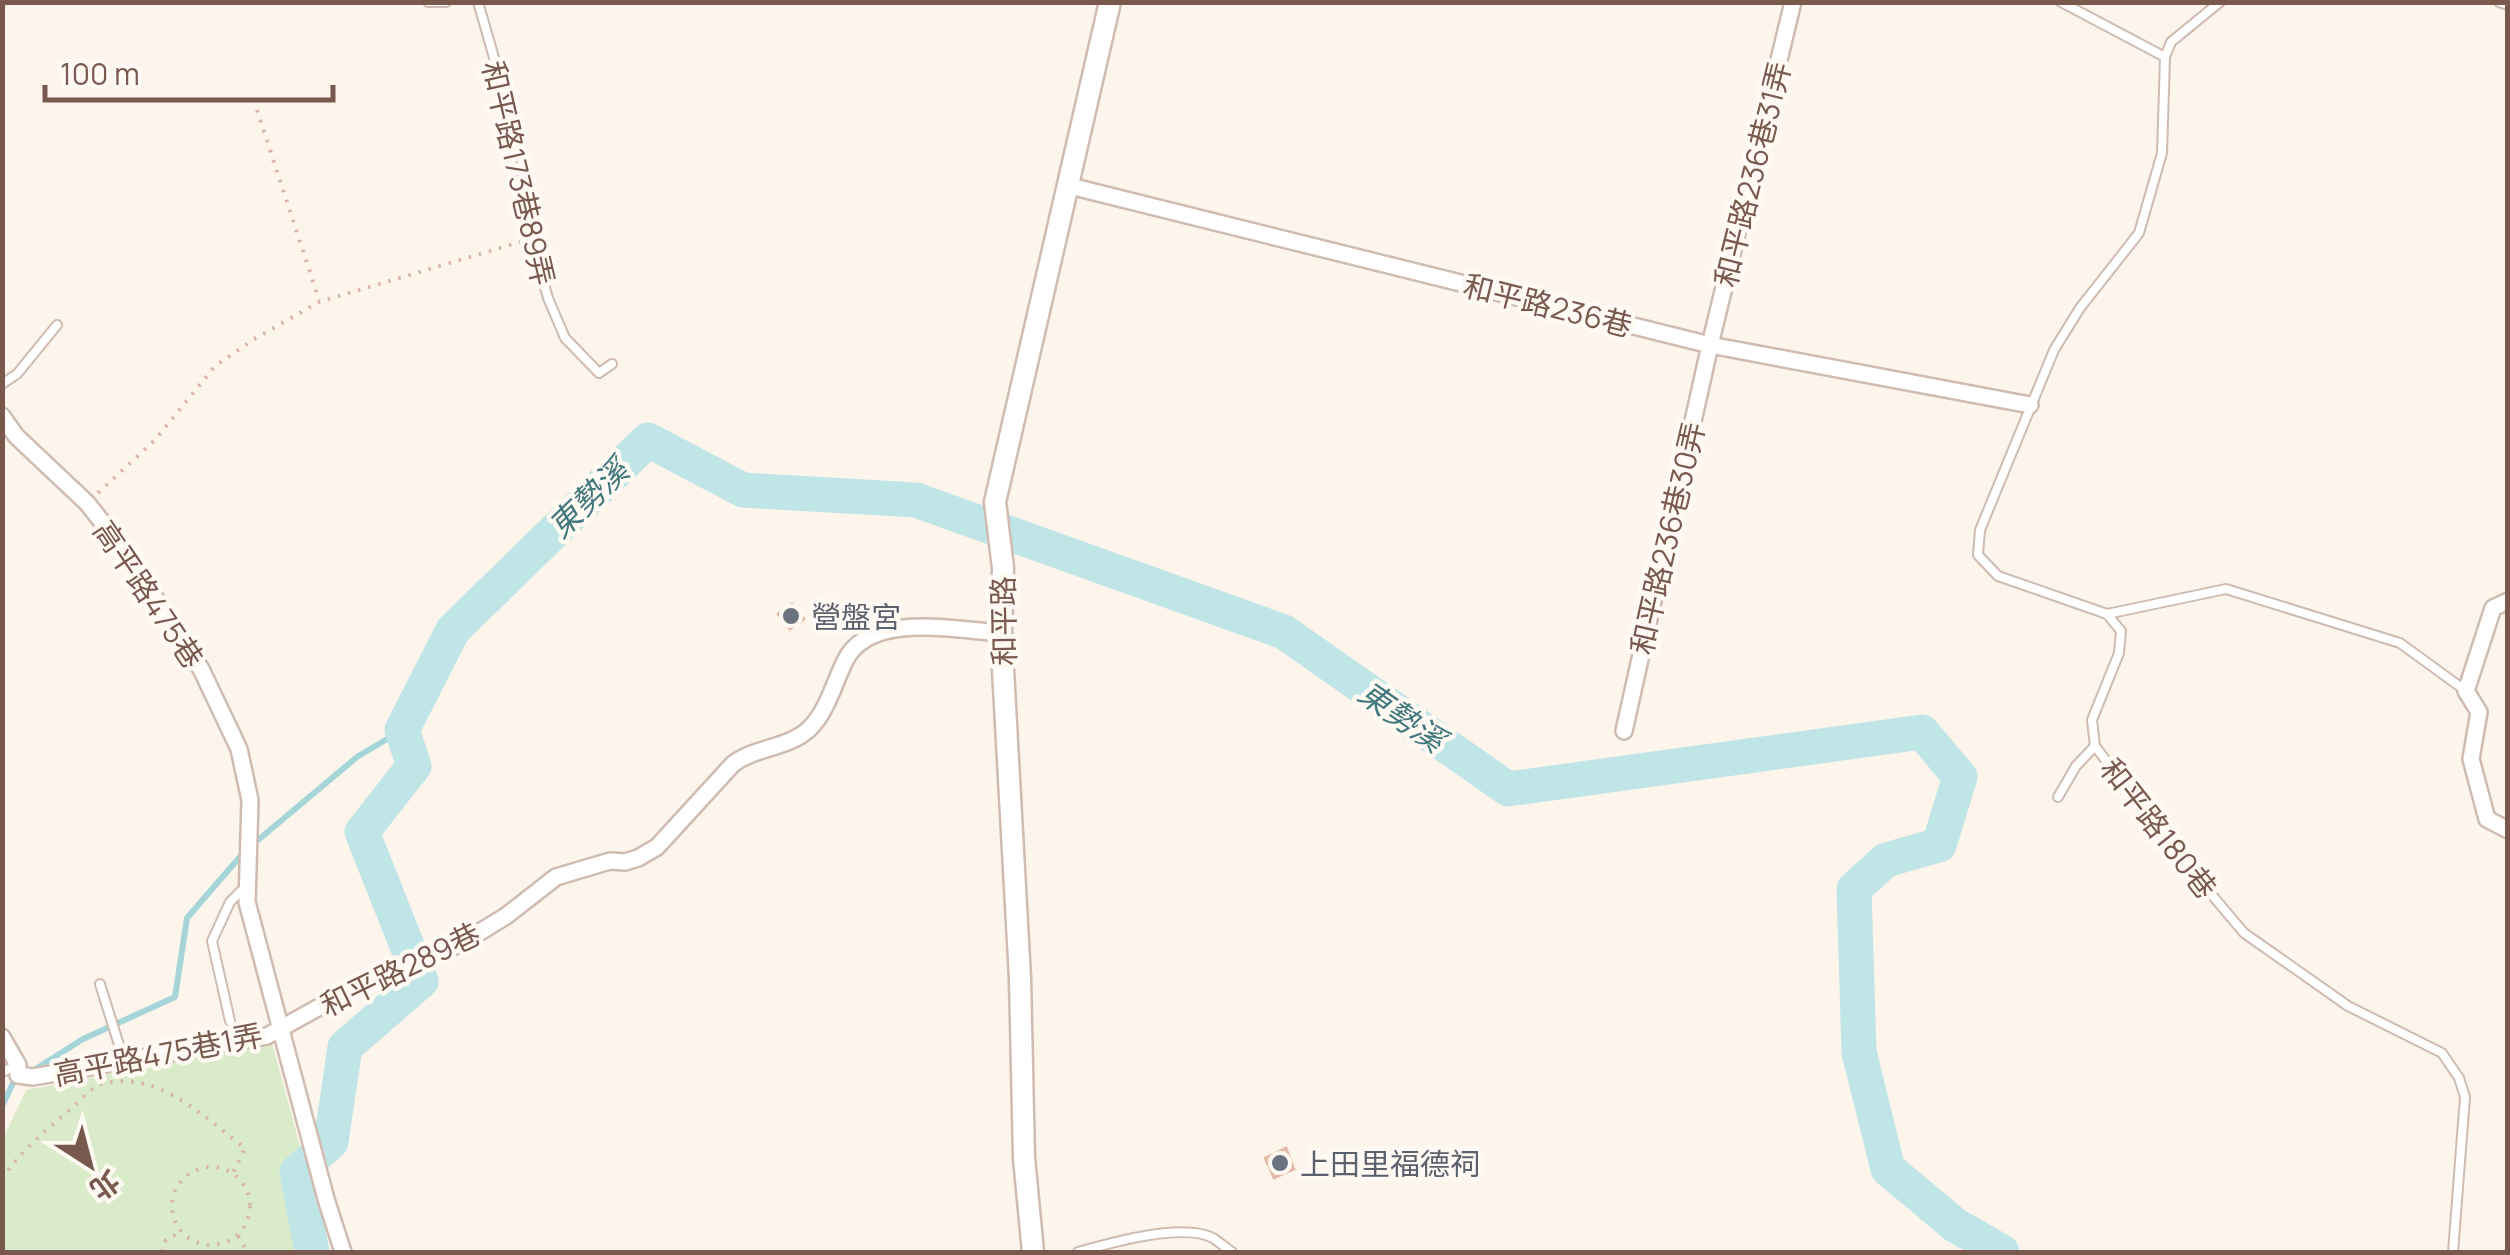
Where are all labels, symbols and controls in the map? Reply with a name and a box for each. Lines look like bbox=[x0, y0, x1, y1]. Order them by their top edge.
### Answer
scale bar bbox=[45, 40, 332, 102]
text: 100 m bbox=[60, 53, 140, 94]
street label: 和平路173巷89弄 bbox=[473, 57, 565, 289]
street label: 和平路236巷31弄 bbox=[1704, 57, 1800, 291]
street label: 和平路236巷 bbox=[1459, 264, 1637, 346]
street label: 和平路236巷30弄 bbox=[1620, 418, 1714, 658]
water label: 東勢溪 bbox=[538, 446, 641, 547]
street label: 高平路475巷 bbox=[84, 512, 214, 676]
street label: 和平路 bbox=[982, 576, 1024, 666]
place label: 營盤宮 bbox=[811, 596, 901, 637]
marker: 營盤宮 bbox=[780, 605, 802, 627]
water label: 東勢溪 bbox=[1350, 670, 1457, 764]
street label: 和平路180巷 bbox=[2091, 749, 2227, 907]
street label: 和平路289巷 bbox=[313, 913, 487, 1025]
street label: 高平路475巷1弄 bbox=[50, 1014, 266, 1094]
north arrow bbox=[40, 1115, 140, 1215]
place label: 上田里福德祠 bbox=[1300, 1143, 1480, 1184]
marker: 上田里福德祠 bbox=[1269, 1152, 1291, 1174]
text: 北 bbox=[83, 1162, 128, 1210]

